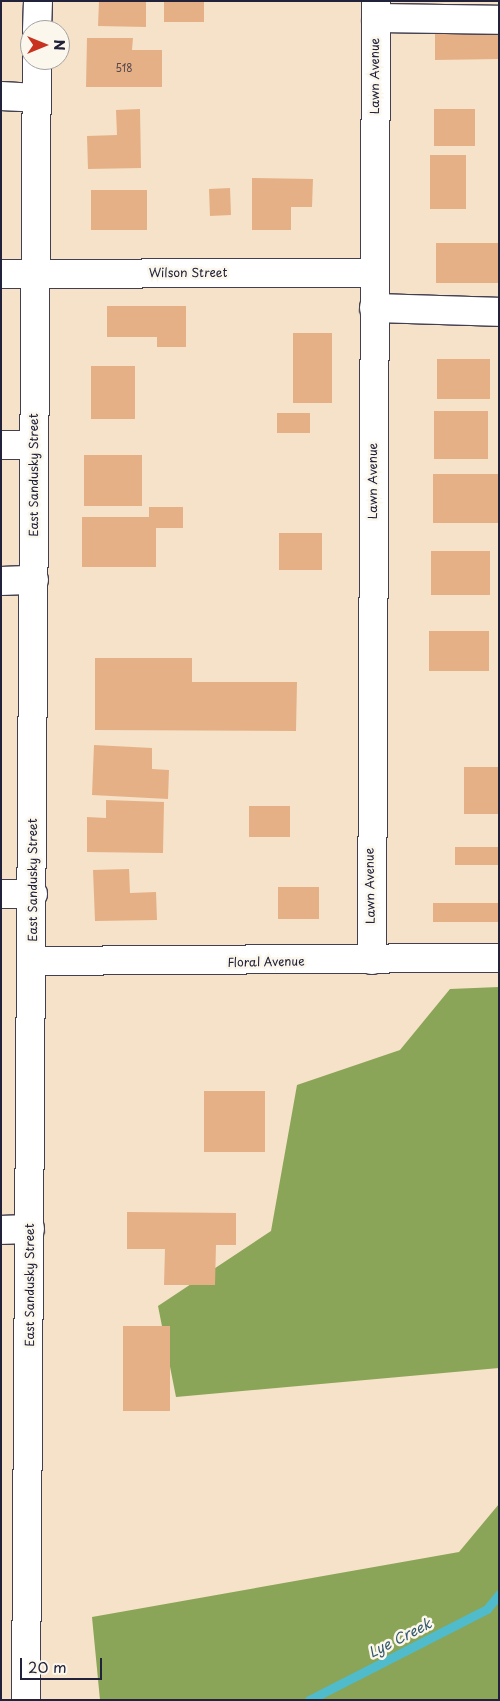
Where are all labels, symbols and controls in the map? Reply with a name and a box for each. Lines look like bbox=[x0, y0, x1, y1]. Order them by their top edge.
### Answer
north arrow bbox=[20, 20, 70, 70]
street label: Lawn Avenue bbox=[368, 38, 382, 114]
text: N bbox=[49, 39, 70, 51]
house number: 518 bbox=[116, 62, 132, 74]
street label: Wilson Street bbox=[149, 266, 227, 280]
street label: East Sandusky Street bbox=[27, 413, 41, 537]
street label: Lawn Avenue bbox=[366, 443, 380, 519]
street label: East Sandusky Street bbox=[26, 818, 40, 942]
street label: Lawn Avenue bbox=[362, 848, 378, 924]
street label: Floral Avenue bbox=[227, 954, 305, 970]
street label: East Sandusky Street bbox=[23, 1223, 37, 1347]
water label: Lye Creek bbox=[366, 1615, 434, 1661]
scale bar bbox=[22, 1648, 105, 1680]
text: 20 m bbox=[28, 1655, 67, 1678]

